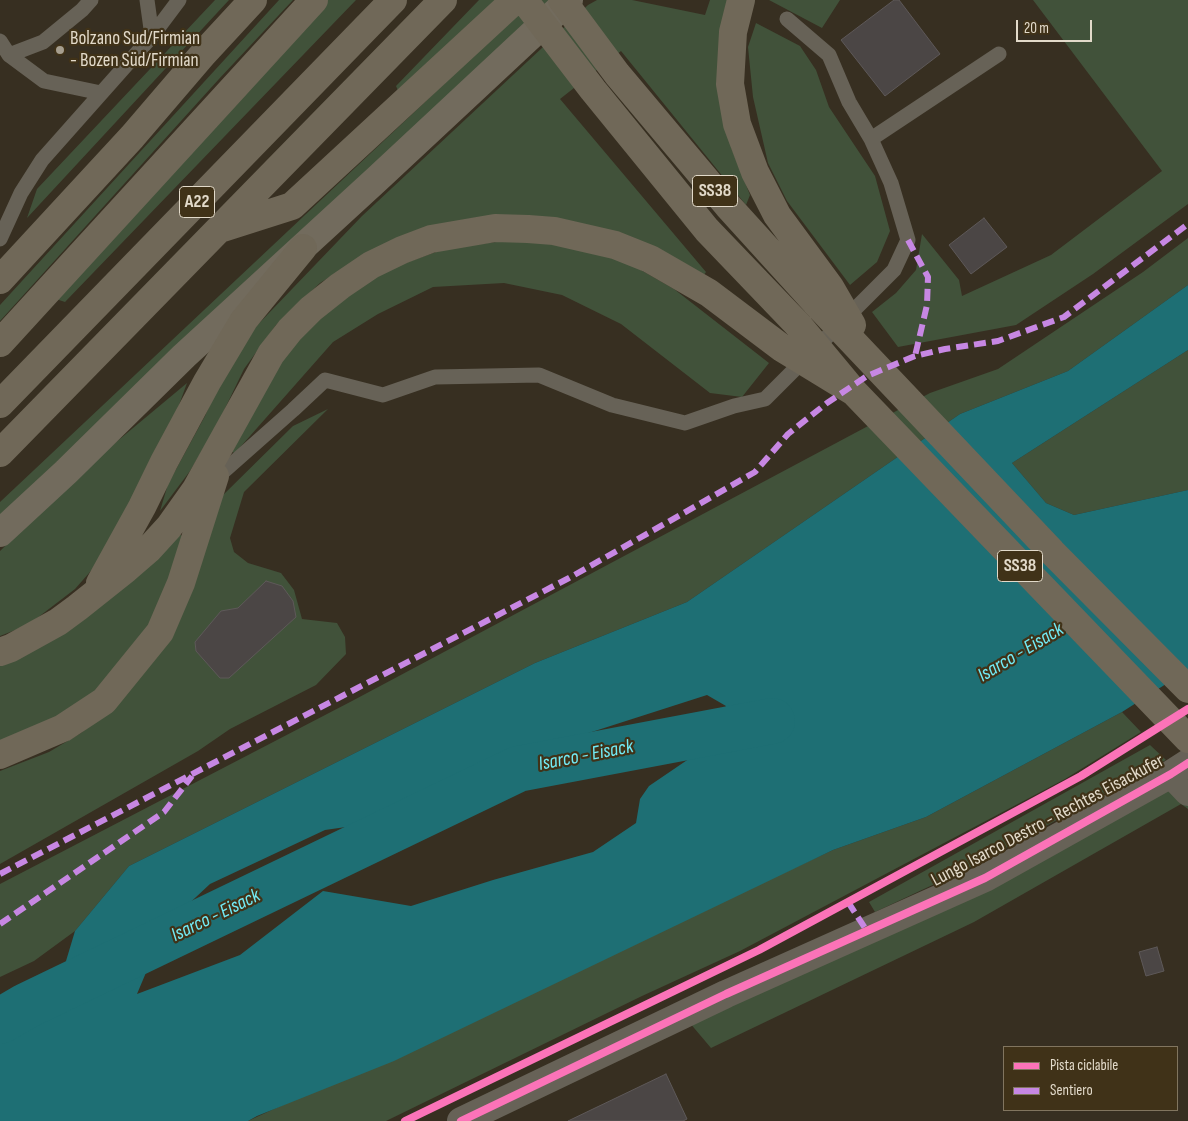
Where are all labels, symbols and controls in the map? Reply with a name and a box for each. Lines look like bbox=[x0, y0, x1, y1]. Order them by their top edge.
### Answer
scale bar bbox=[1018, 10, 1094, 42]
text: 20 m bbox=[1024, 19, 1049, 38]
place label: Bolzano Sud/Firmian - Bozen Süd/Firmian bbox=[70, 28, 200, 72]
marker: Bolzano Sud/Firmian - Bozen Süd/Firmian bbox=[54, 44, 66, 56]
road number: SS38 bbox=[692, 176, 738, 207]
road number: A22 bbox=[180, 186, 214, 218]
road number: SS38 bbox=[998, 550, 1042, 582]
water label: Isarco - Eisack bbox=[974, 618, 1068, 688]
water label: Isarco - Eisack bbox=[537, 735, 635, 777]
street label: Lungo Isarco Destro - Rechtes Eisackufer bbox=[928, 750, 1168, 892]
water label: Isarco - Eisack bbox=[168, 884, 264, 948]
legend bbox=[1003, 1046, 1178, 1111]
text: Pista ciclabile bbox=[1050, 1056, 1118, 1075]
text: Sentiero bbox=[1050, 1081, 1093, 1100]

